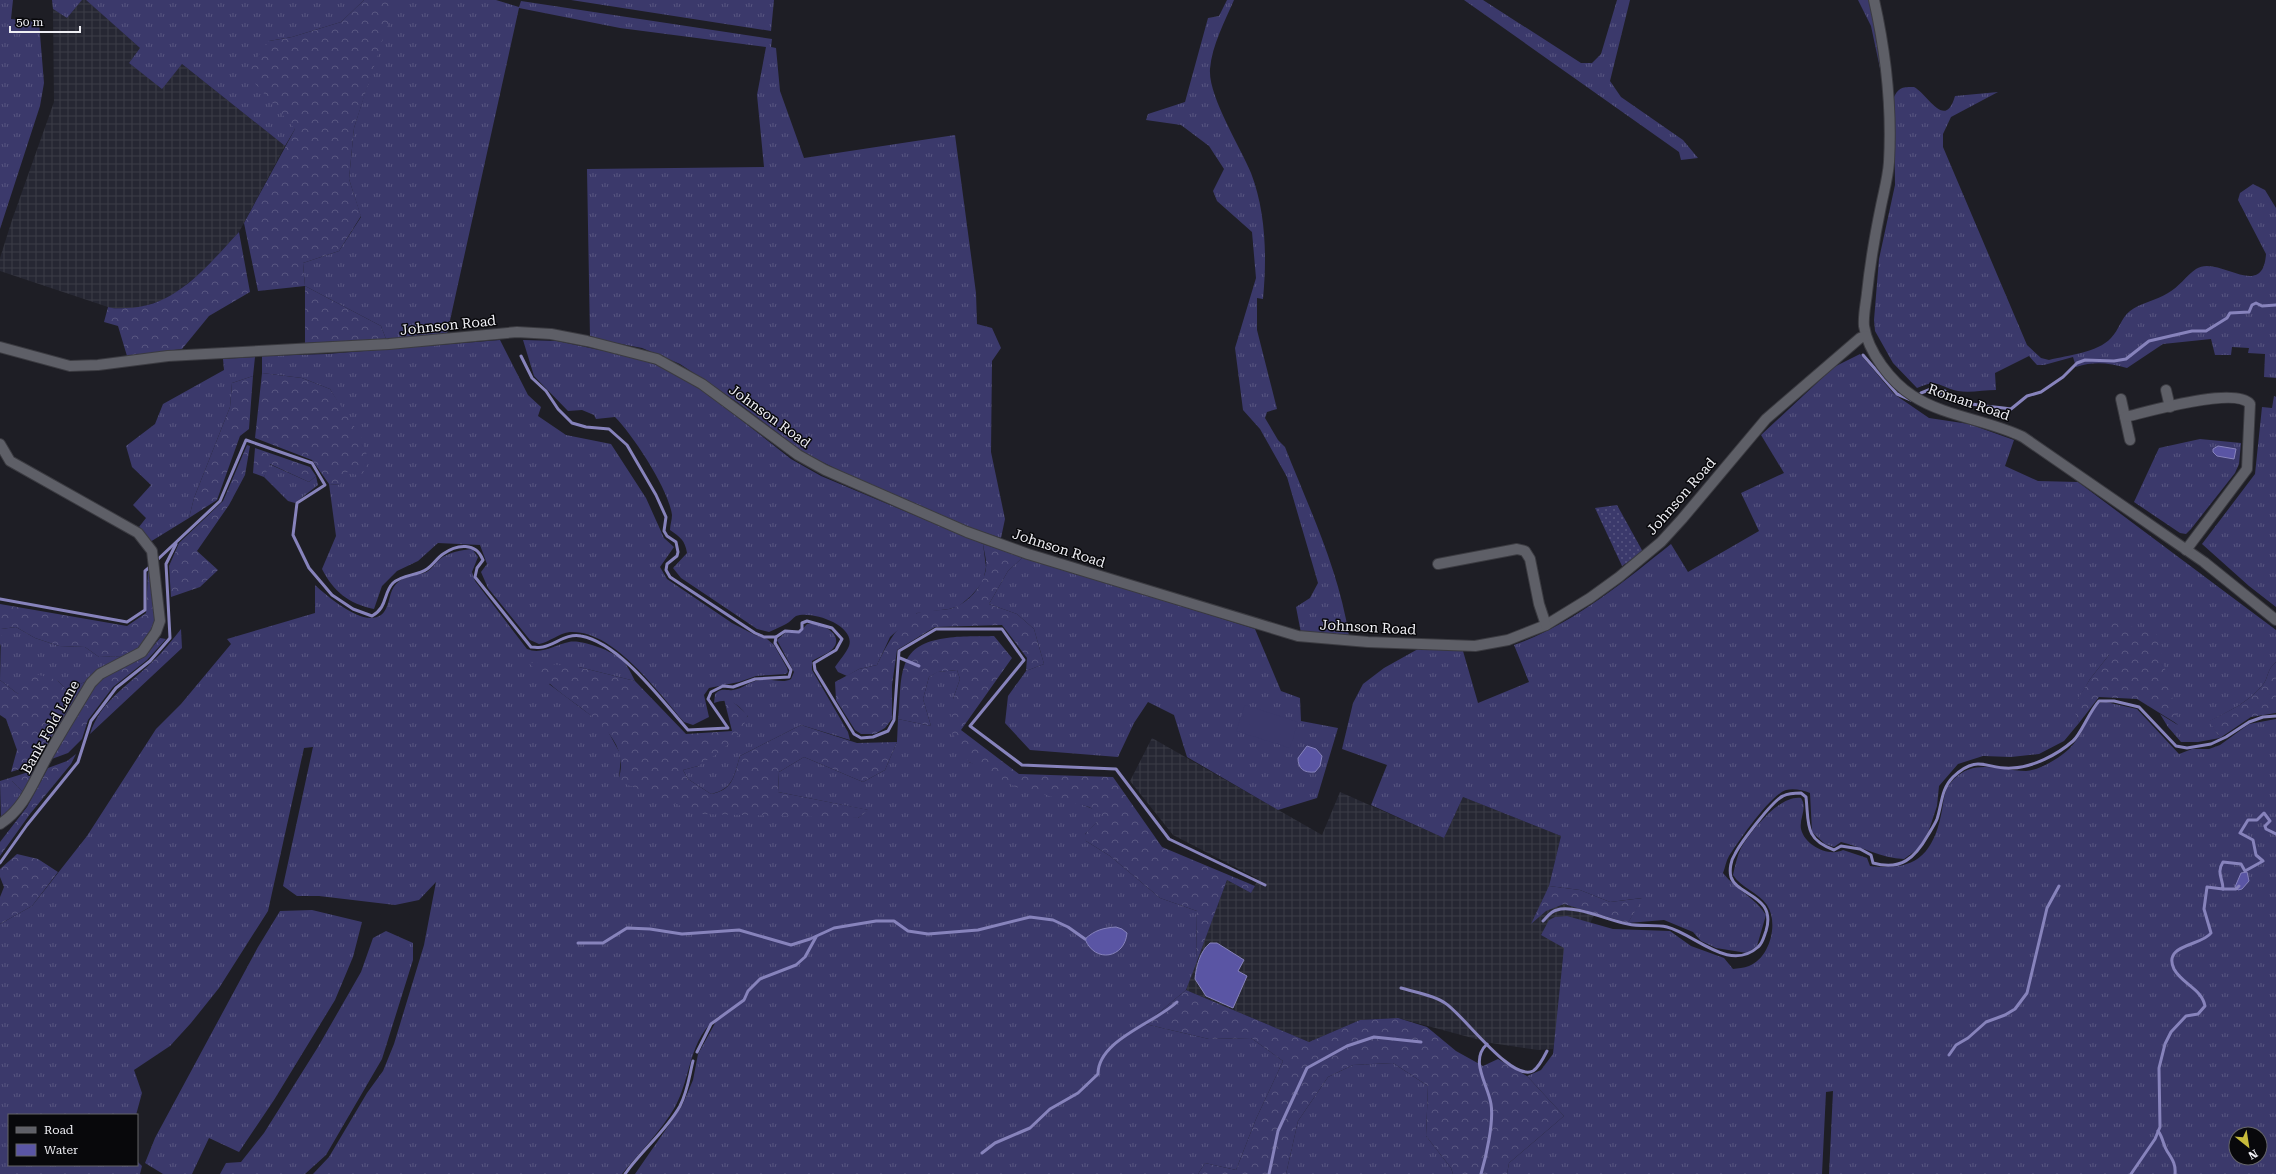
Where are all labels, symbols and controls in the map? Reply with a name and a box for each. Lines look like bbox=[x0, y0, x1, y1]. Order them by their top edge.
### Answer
scale bar bbox=[10, 8, 80, 34]
text: 50 m bbox=[16, 15, 43, 29]
street label: Johnson Road bbox=[399, 312, 497, 338]
street label: Johnson Road bbox=[726, 381, 814, 451]
street label: Roman Road bbox=[1926, 381, 2012, 423]
street label: Johnson Road bbox=[1643, 454, 1719, 538]
street label: Johnson Road bbox=[1011, 525, 1107, 571]
street label: Johnson Road bbox=[1319, 616, 1417, 638]
street label: Bank Fold Lane bbox=[18, 677, 82, 777]
legend bbox=[8, 1114, 138, 1166]
text: Road bbox=[44, 1123, 74, 1137]
north arrow bbox=[2228, 1126, 2268, 1166]
text: Water bbox=[44, 1143, 78, 1157]
text: N bbox=[2245, 1146, 2260, 1162]

